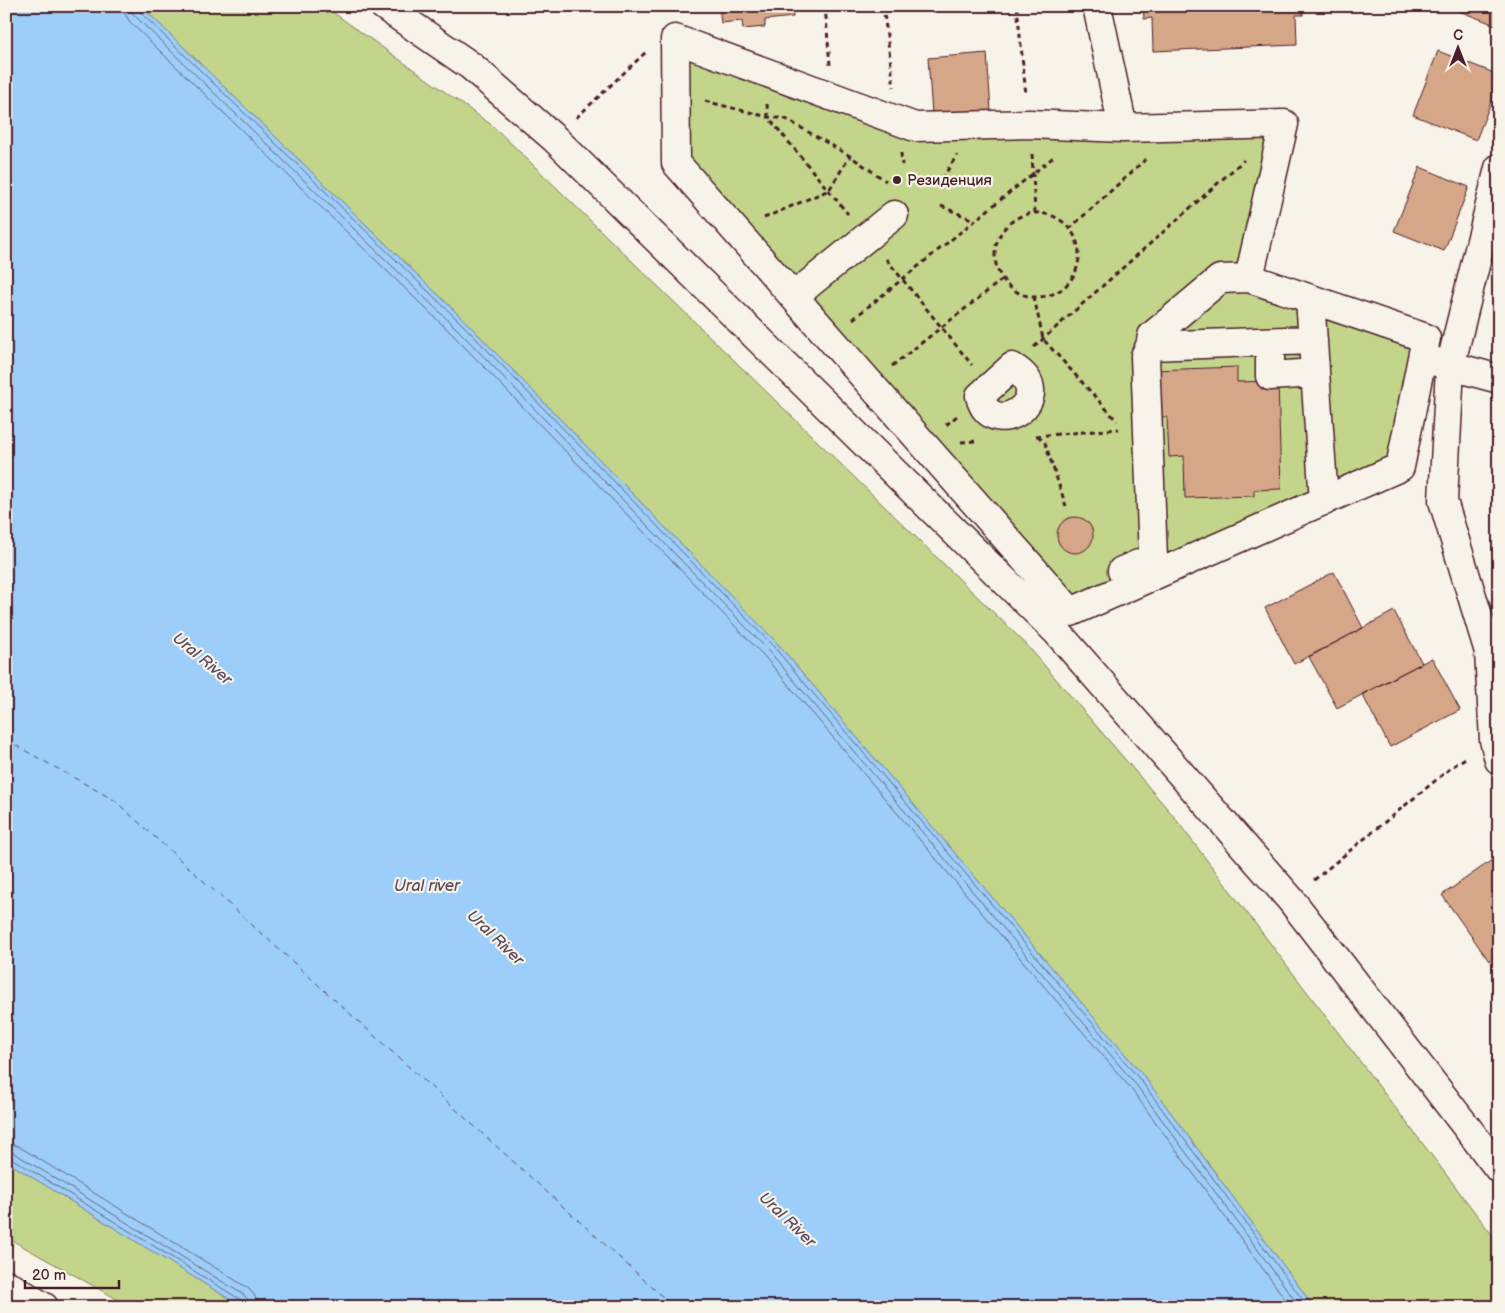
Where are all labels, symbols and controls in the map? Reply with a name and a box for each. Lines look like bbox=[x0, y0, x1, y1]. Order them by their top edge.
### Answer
north arrow bbox=[1432, 22, 1482, 72]
text: С bbox=[1453, 27, 1463, 44]
place label: Резиденция bbox=[907, 171, 992, 190]
marker: Резиденция bbox=[891, 174, 903, 186]
water label: Ural River bbox=[169, 629, 236, 690]
water label: Ural river bbox=[394, 877, 461, 896]
water label: Ural River bbox=[463, 906, 528, 970]
water label: Ural River bbox=[755, 1188, 820, 1252]
scale bar bbox=[25, 1258, 119, 1290]
text: 20 m bbox=[32, 1266, 66, 1285]

